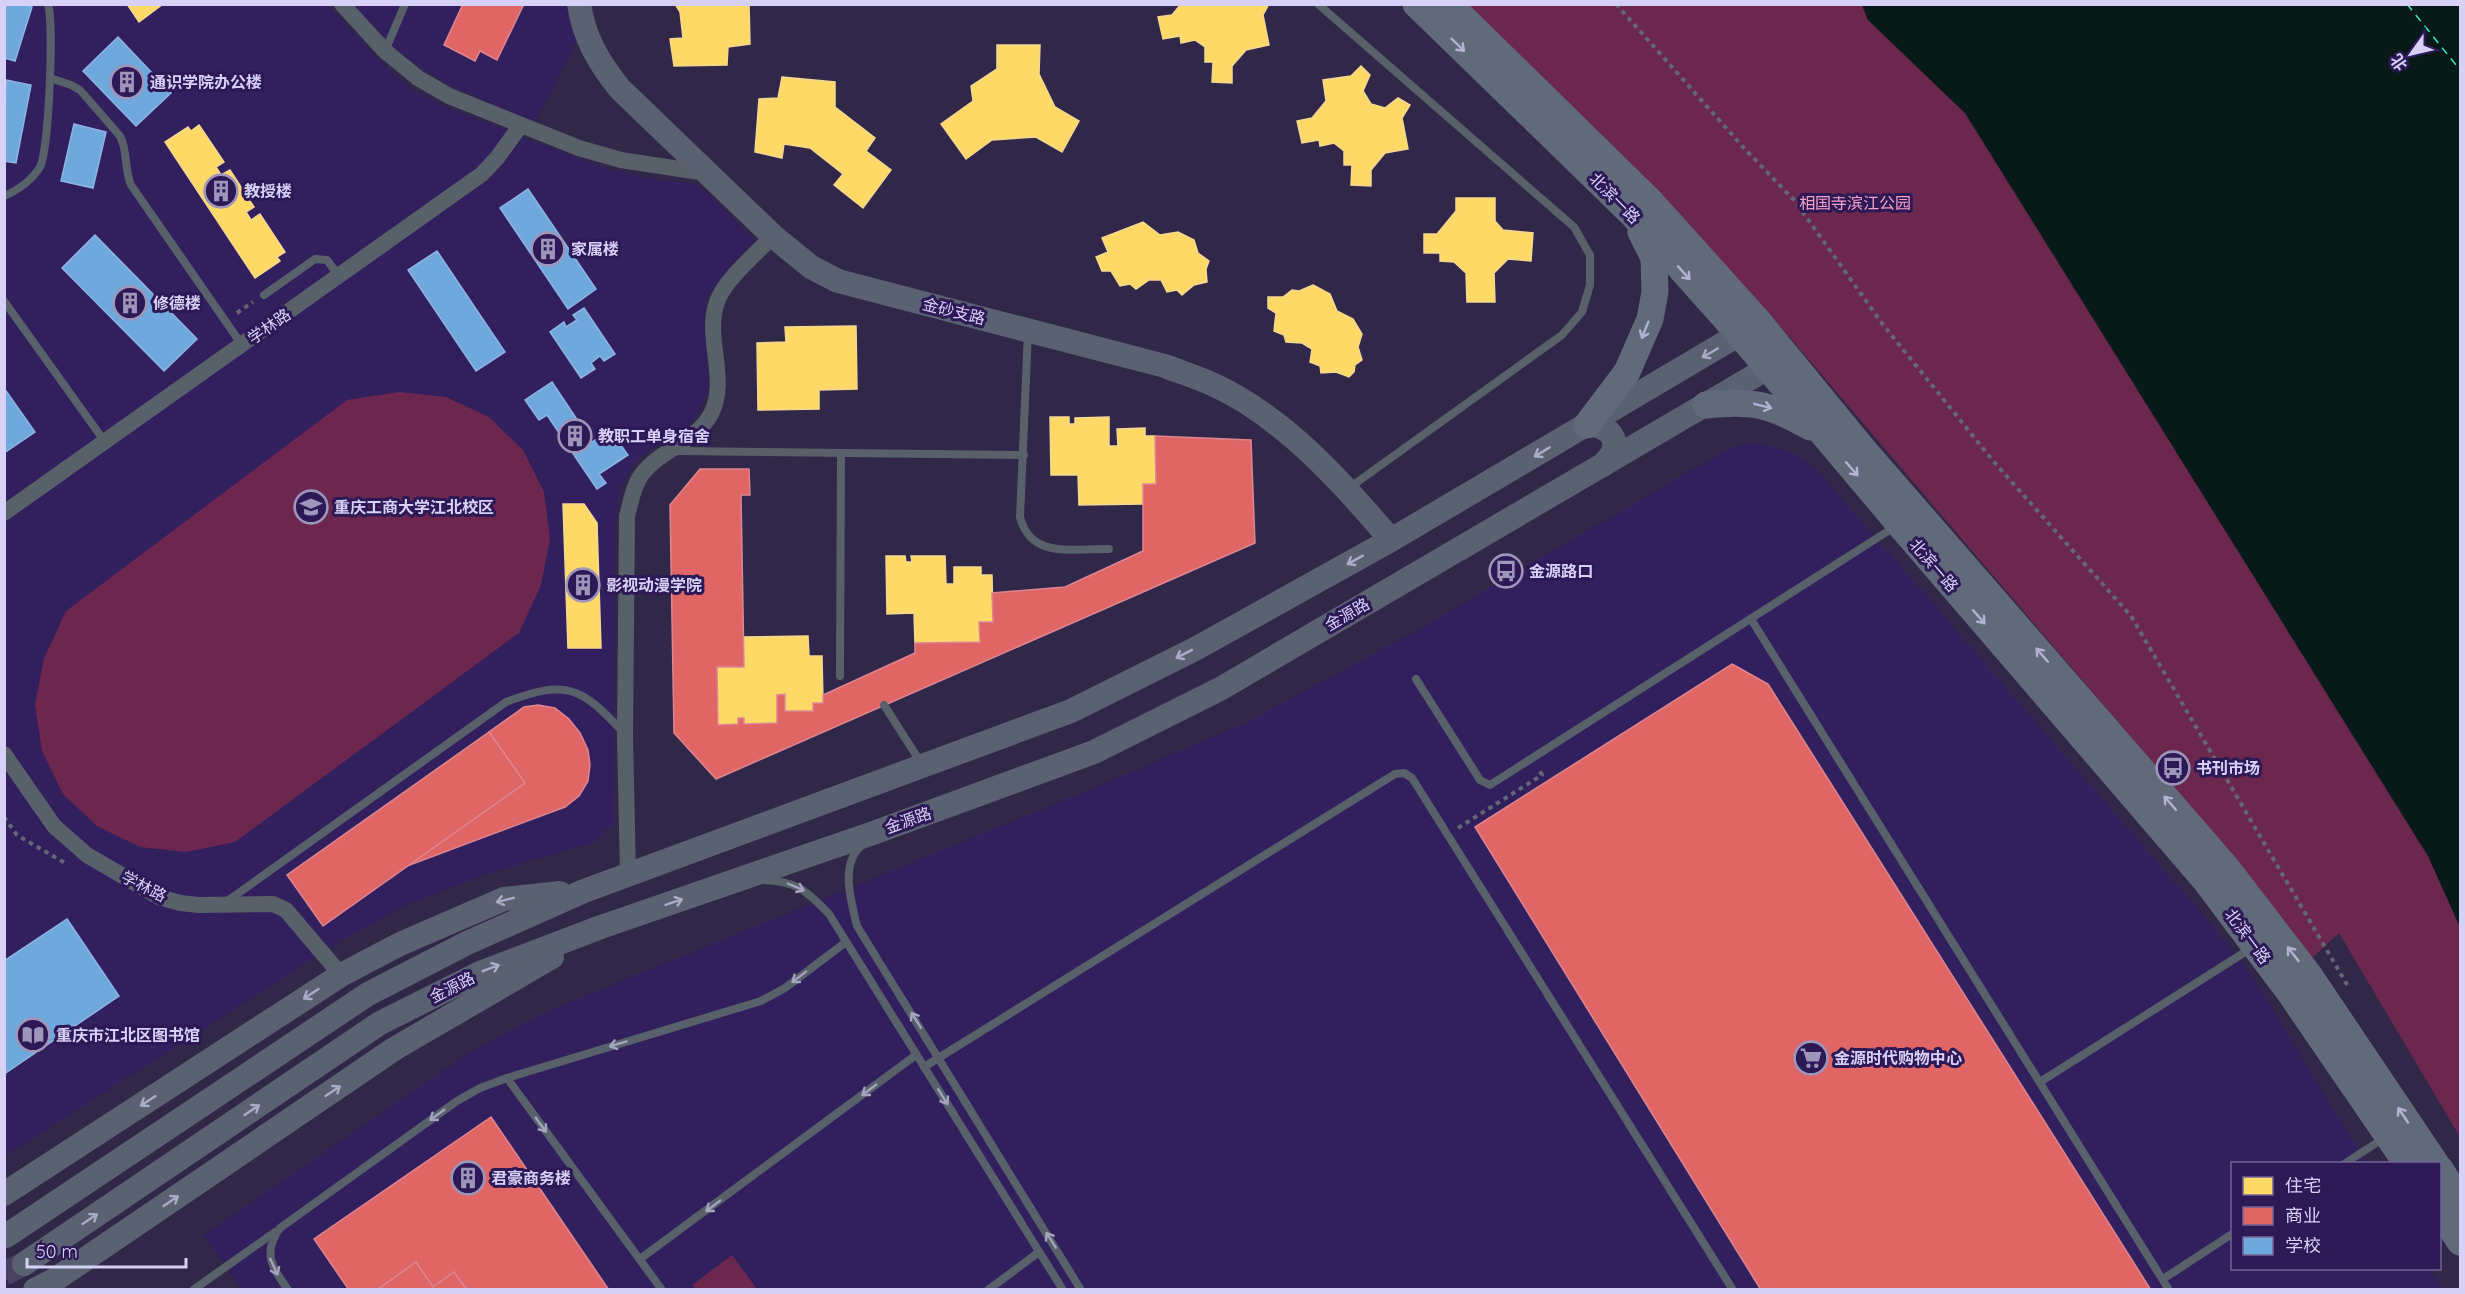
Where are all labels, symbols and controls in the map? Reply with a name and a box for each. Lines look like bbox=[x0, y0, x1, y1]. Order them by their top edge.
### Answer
north arrow bbox=[2381, 24, 2441, 84]
one-way arrow bbox=[1450, 38, 1465, 52]
text: 北 bbox=[2386, 50, 2411, 75]
building icon: 通识学院办公楼 bbox=[109, 64, 145, 100]
place label: 通识学院办公楼 bbox=[150, 72, 262, 92]
street label: 北滨一路 bbox=[1585, 168, 1645, 228]
building icon: 教授楼 bbox=[203, 173, 239, 209]
place label: 教授楼 bbox=[244, 181, 292, 201]
park label: 相国寺滨江公园 bbox=[1799, 193, 1911, 213]
building icon: 家属楼 bbox=[530, 231, 566, 267]
place label: 家属楼 bbox=[571, 239, 619, 259]
one-way arrow bbox=[1677, 265, 1691, 280]
building icon: 修德楼 bbox=[112, 285, 148, 321]
place label: 修德楼 bbox=[153, 293, 201, 313]
street label: 金砂支路 bbox=[921, 294, 987, 328]
street label: 学林路 bbox=[244, 304, 294, 348]
one-way arrow bbox=[1639, 321, 1650, 339]
one-way arrow bbox=[1702, 347, 1719, 359]
one-way arrow bbox=[1754, 401, 1773, 413]
building icon: 教职工单身宿舍 bbox=[557, 418, 593, 454]
place label: 教职工单身宿舍 bbox=[598, 426, 710, 446]
one-way arrow bbox=[1534, 446, 1551, 458]
one-way arrow bbox=[1845, 461, 1858, 477]
school or university icon: 重庆工商大学江北校区 bbox=[293, 489, 329, 525]
place label: 重庆工商大学江北校区 bbox=[334, 497, 494, 517]
street label: 北滨一路 bbox=[1905, 534, 1963, 596]
bus stop icon: 金源路口 bbox=[1488, 553, 1524, 589]
one-way arrow bbox=[1347, 554, 1364, 566]
place label: 金源路口 bbox=[1529, 561, 1593, 581]
building icon: 影视动漫学院 bbox=[565, 567, 601, 603]
place label: 影视动漫学院 bbox=[606, 575, 702, 595]
street label: 金源路 bbox=[1321, 593, 1373, 635]
one-way arrow bbox=[1972, 609, 1986, 624]
one-way arrow bbox=[1176, 648, 1193, 660]
one-way arrow bbox=[2035, 648, 2049, 663]
bus stop icon: 书刊市场 bbox=[2155, 750, 2191, 786]
place label: 书刊市场 bbox=[2196, 758, 2260, 778]
one-way arrow bbox=[2163, 796, 2177, 811]
street label: 金源路 bbox=[882, 802, 934, 838]
street label: 学林路 bbox=[118, 866, 170, 906]
one-way arrow bbox=[787, 882, 805, 893]
one-way arrow bbox=[496, 895, 515, 907]
one-way arrow bbox=[665, 896, 684, 907]
street label: 北滨一路 bbox=[2221, 904, 2275, 968]
one-way arrow bbox=[2287, 946, 2300, 962]
one-way arrow bbox=[481, 962, 500, 973]
street label: 金源路 bbox=[426, 967, 478, 1007]
one-way arrow bbox=[792, 971, 808, 983]
one-way arrow bbox=[303, 988, 320, 1000]
one-way arrow bbox=[909, 1012, 921, 1029]
library icon: 重庆市江北区图书馆 bbox=[15, 1017, 51, 1053]
place label: 重庆市江北区图书馆 bbox=[56, 1025, 200, 1045]
one-way arrow bbox=[609, 1039, 628, 1050]
supermarket icon: 金源时代购物中心 bbox=[1793, 1040, 1829, 1076]
place label: 金源时代购物中心 bbox=[1834, 1048, 1962, 1068]
one-way arrow bbox=[862, 1084, 878, 1096]
one-way arrow bbox=[324, 1085, 340, 1097]
one-way arrow bbox=[937, 1088, 949, 1105]
one-way arrow bbox=[140, 1095, 157, 1107]
one-way arrow bbox=[243, 1104, 259, 1116]
one-way arrow bbox=[2397, 1107, 2409, 1124]
one-way arrow bbox=[430, 1108, 446, 1121]
one-way arrow bbox=[535, 1117, 548, 1133]
building icon: 君豪商务楼 bbox=[450, 1160, 486, 1196]
legend bbox=[2231, 1162, 2441, 1270]
place label: 君豪商务楼 bbox=[491, 1168, 571, 1188]
text: 住宅 bbox=[2285, 1174, 2321, 1197]
one-way arrow bbox=[163, 1195, 179, 1207]
one-way arrow bbox=[705, 1200, 721, 1212]
text: 商业 bbox=[2285, 1204, 2321, 1227]
one-way arrow bbox=[81, 1213, 98, 1225]
scale bar bbox=[27, 1231, 186, 1269]
one-way arrow bbox=[1044, 1232, 1056, 1249]
text: 学校 bbox=[2285, 1234, 2321, 1257]
text: 50 m bbox=[36, 1240, 78, 1263]
one-way arrow bbox=[269, 1258, 281, 1276]

